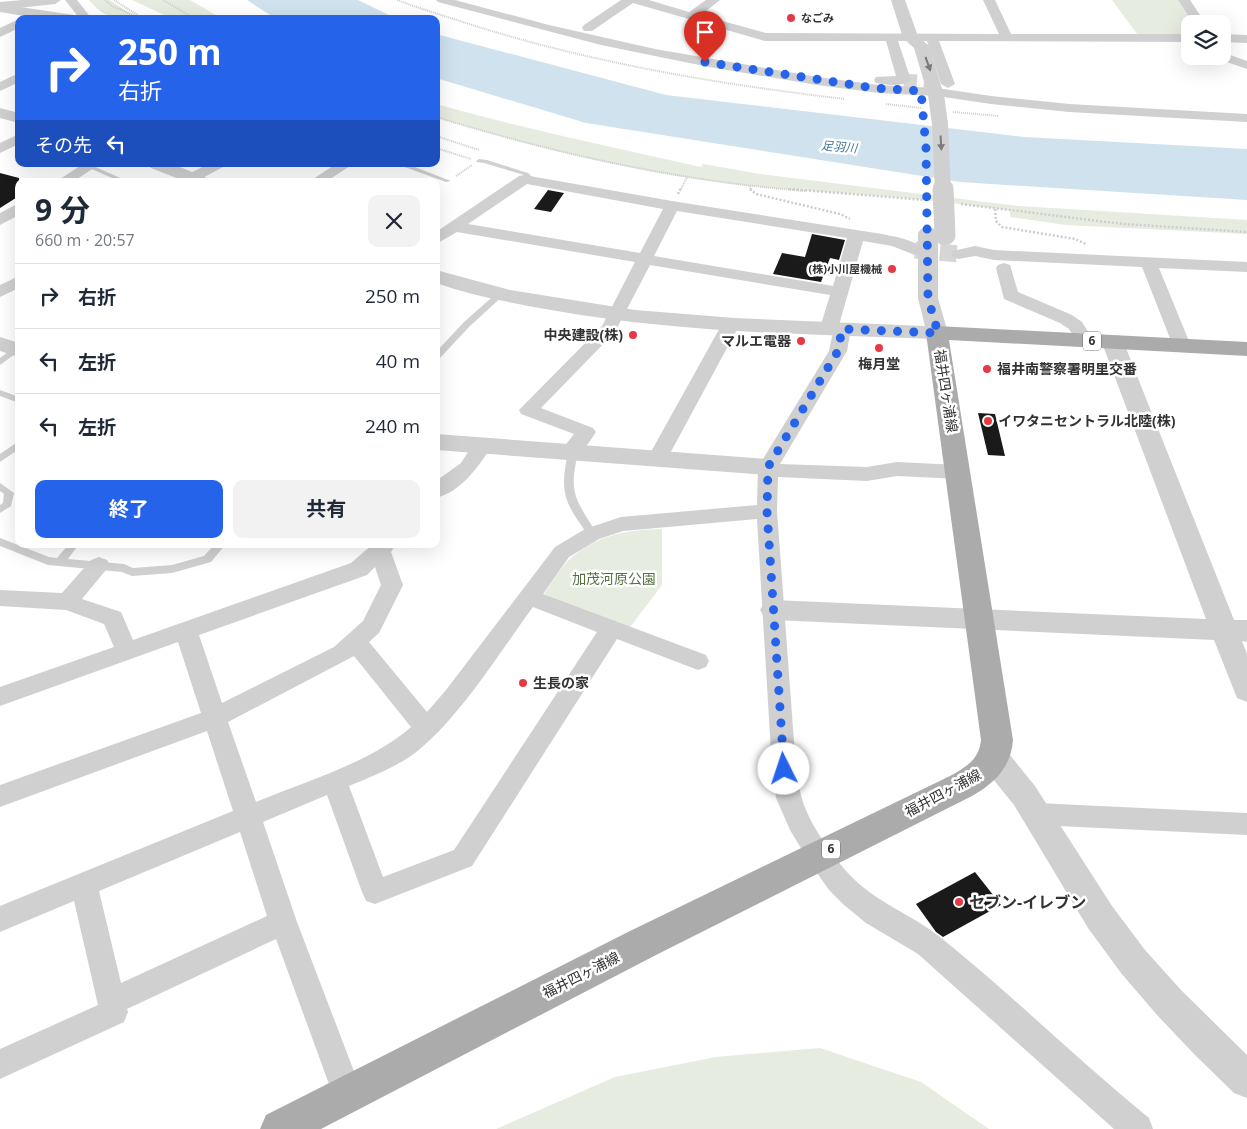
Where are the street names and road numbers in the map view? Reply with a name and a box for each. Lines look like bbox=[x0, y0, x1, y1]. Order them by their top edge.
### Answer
road number: 6 bbox=[1083, 332, 1101, 351]
street label: 福井四ヶ浦線 bbox=[931, 348, 962, 434]
street label: 福井四ヶ浦線 bbox=[901, 764, 984, 821]
road number: 6 bbox=[822, 840, 840, 859]
street label: 福井四ヶ浦線 bbox=[539, 947, 623, 1002]

